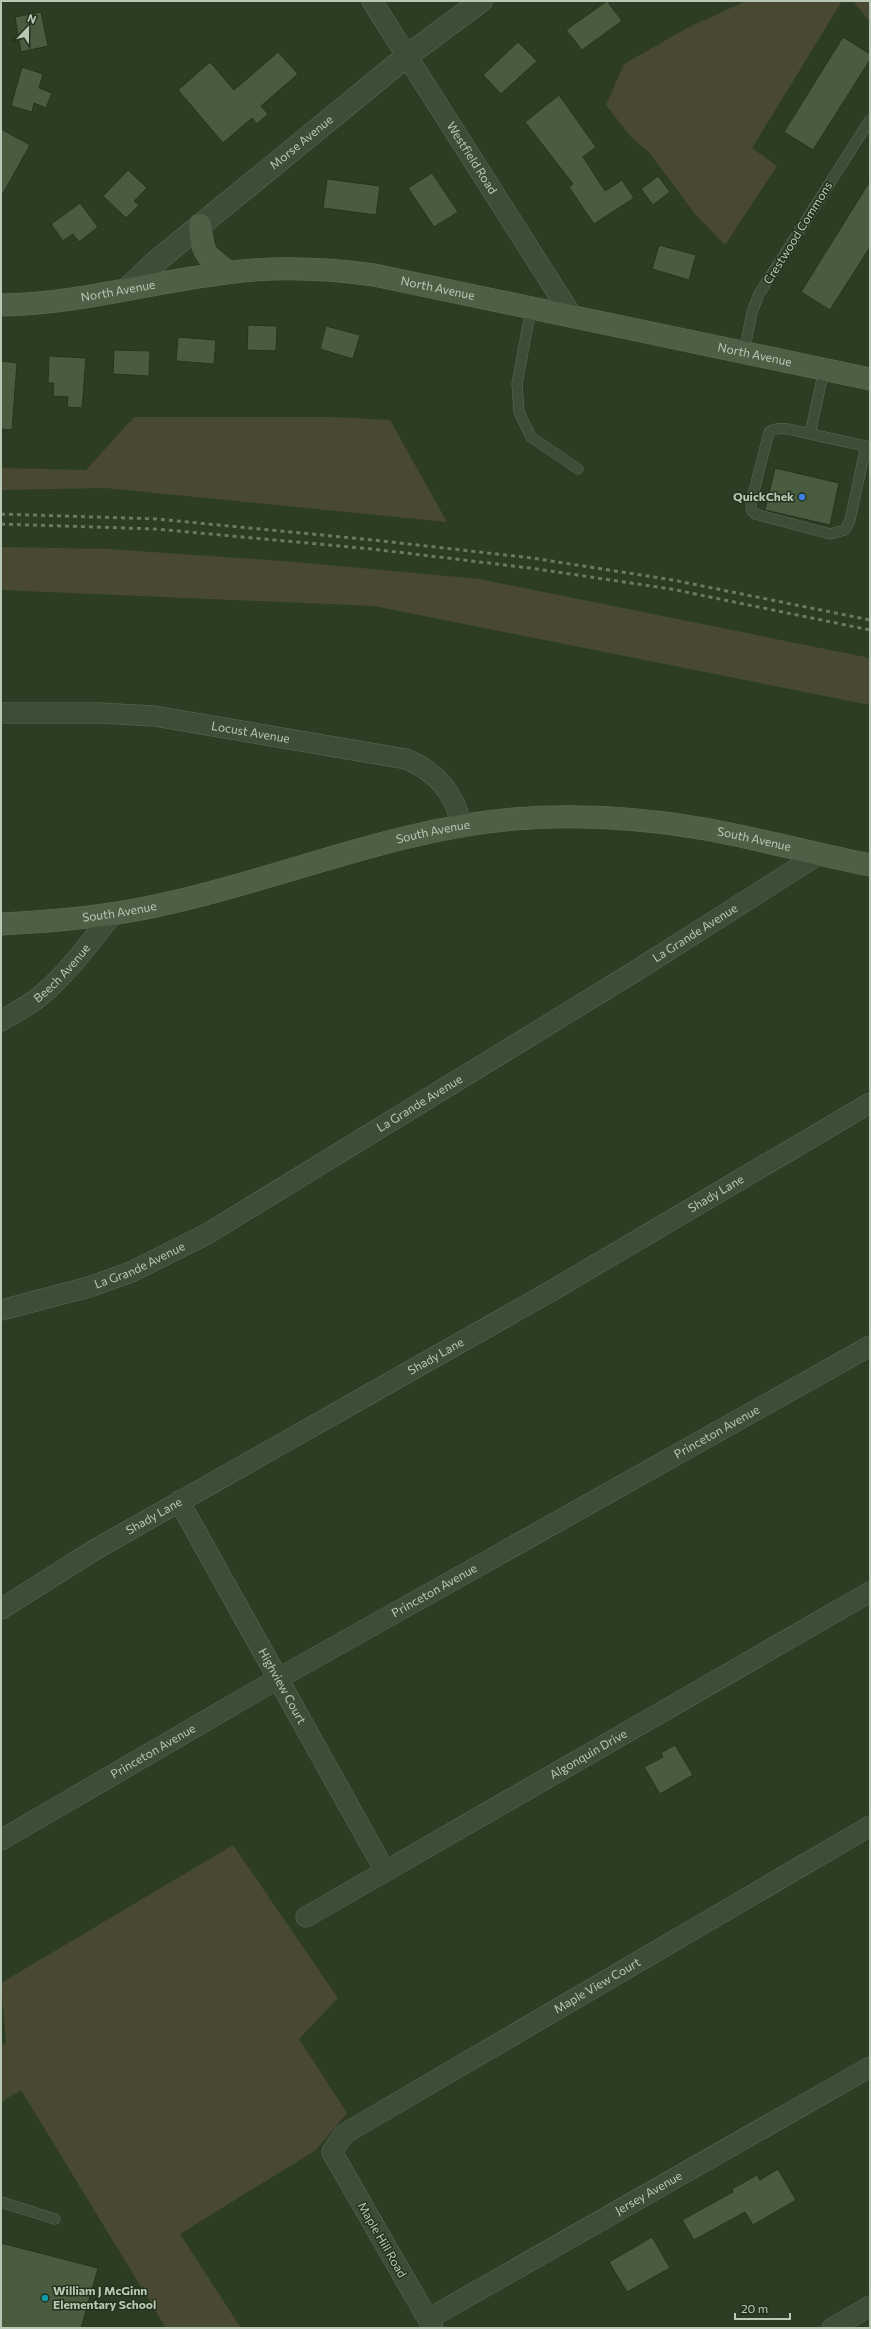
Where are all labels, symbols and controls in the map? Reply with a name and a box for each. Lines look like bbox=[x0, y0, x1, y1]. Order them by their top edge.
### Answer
north arrow bbox=[8, 8, 48, 48]
text: N bbox=[26, 11, 38, 26]
street label: Morse Avenue bbox=[266, 112, 335, 172]
street label: Westfield Road bbox=[444, 119, 501, 196]
street label: Crestwood Commons bbox=[760, 179, 834, 286]
street label: North Avenue bbox=[400, 273, 476, 302]
street label: North Avenue bbox=[80, 276, 156, 304]
street label: North Avenue bbox=[717, 339, 793, 368]
place label: QuickChek bbox=[733, 489, 794, 503]
marker: QuickChek bbox=[797, 492, 807, 502]
street label: Locust Avenue bbox=[210, 718, 291, 745]
street label: South Avenue bbox=[394, 817, 471, 846]
street label: South Avenue bbox=[716, 823, 793, 853]
street label: South Avenue bbox=[81, 898, 158, 924]
street label: La Grande Avenue bbox=[650, 900, 740, 964]
street label: Beech Avenue bbox=[30, 941, 92, 1005]
street label: La Grande Avenue bbox=[374, 1071, 464, 1134]
street label: Shady Lane bbox=[685, 1171, 746, 1215]
street label: La Grande Avenue bbox=[92, 1238, 187, 1291]
street label: Shady Lane bbox=[405, 1334, 466, 1377]
street label: Princeton Avenue bbox=[671, 1402, 762, 1461]
street label: Shady Lane bbox=[123, 1494, 184, 1537]
street label: Princeton Avenue bbox=[389, 1560, 479, 1619]
street label: Highview Court bbox=[256, 1645, 310, 1726]
street label: Princeton Avenue bbox=[108, 1720, 197, 1781]
street label: Algonquin Drive bbox=[547, 1726, 629, 1781]
street label: Maple View Court bbox=[551, 1954, 643, 2016]
street label: Jersey Avenue bbox=[612, 2168, 684, 2218]
street label: Maple Hill Road bbox=[356, 2199, 410, 2280]
place label: William J McGinn Elementary School bbox=[53, 2283, 156, 2311]
marker: William J McGinn Elementary School bbox=[40, 2293, 50, 2303]
scale bar bbox=[735, 2295, 790, 2321]
text: 20 m bbox=[741, 2301, 768, 2315]

